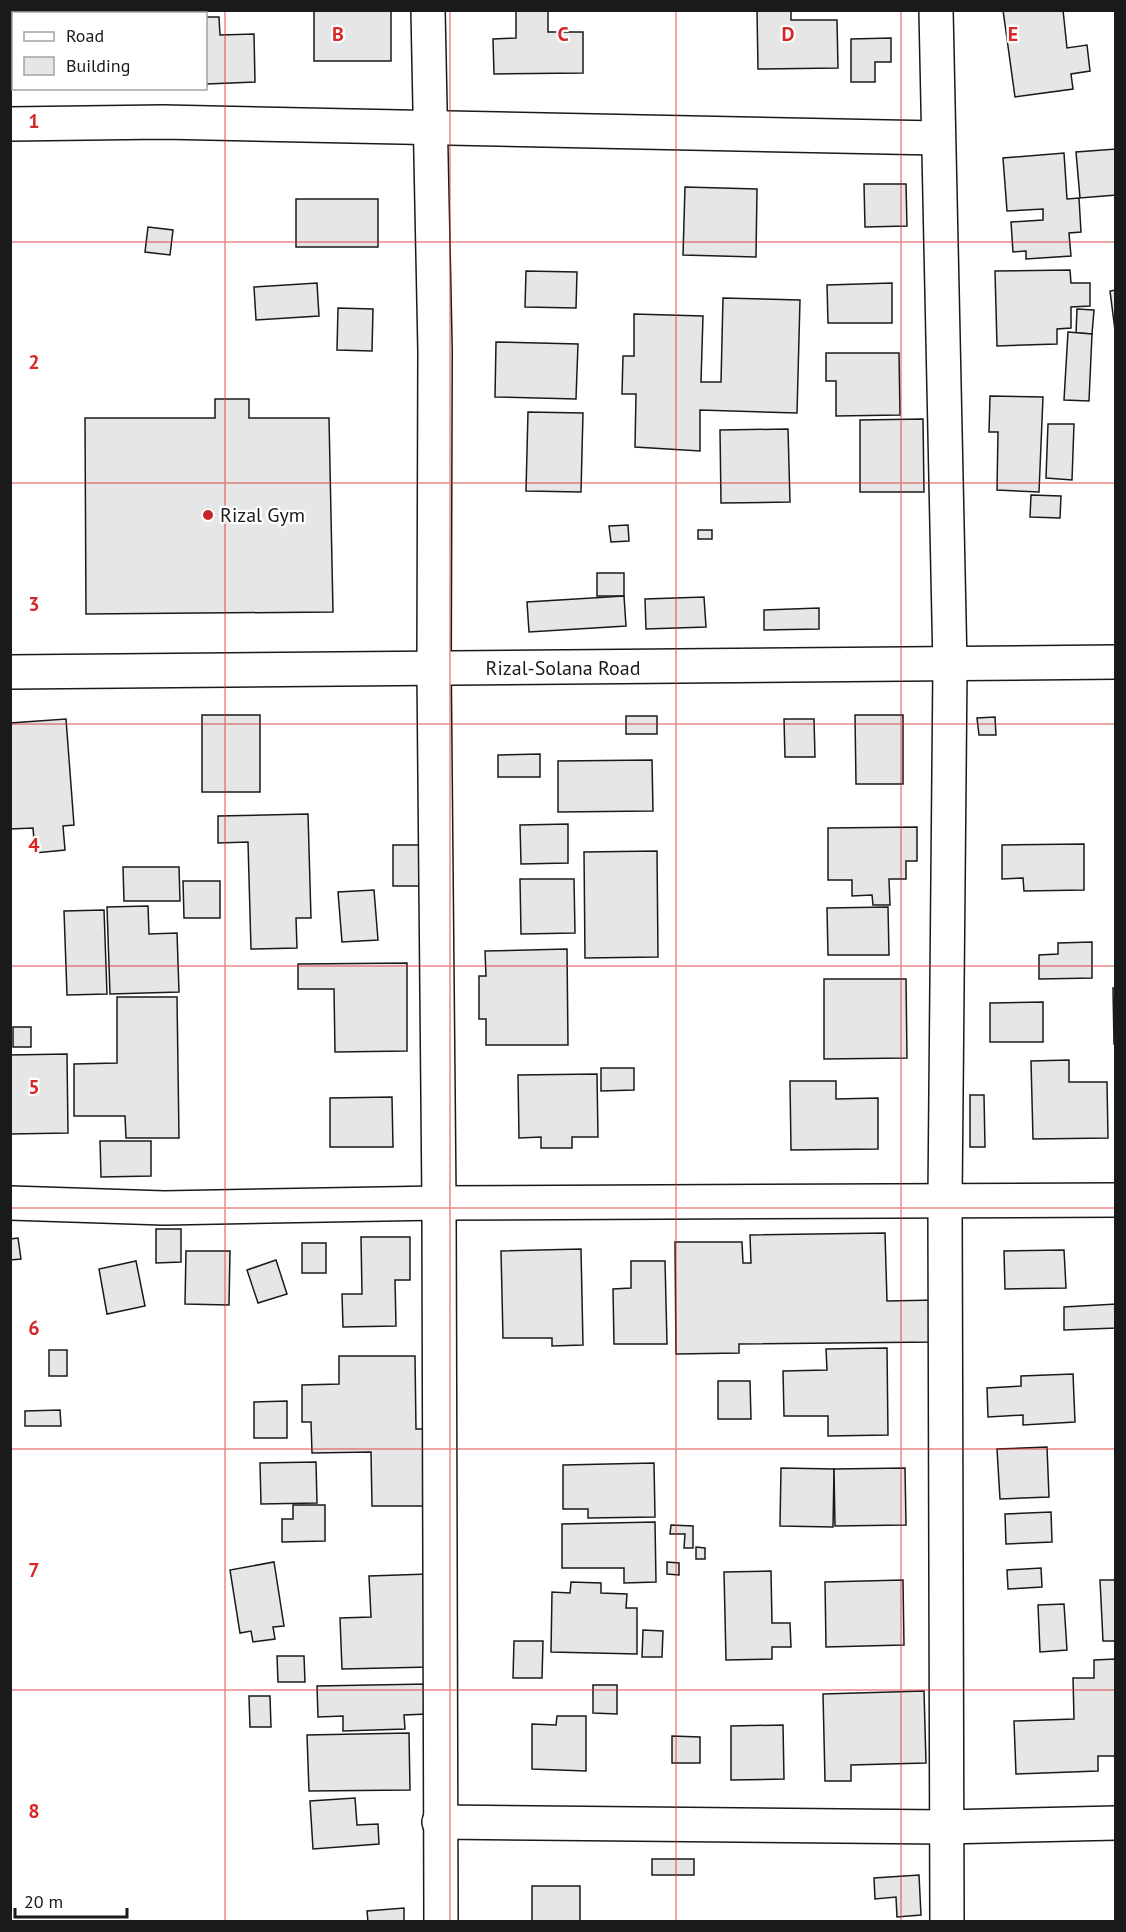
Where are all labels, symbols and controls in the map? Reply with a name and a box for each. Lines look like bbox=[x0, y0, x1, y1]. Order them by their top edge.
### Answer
legend bbox=[12, 12, 207, 90]
text: B bbox=[332, 21, 344, 47]
text: C bbox=[557, 21, 569, 47]
text: D bbox=[782, 21, 795, 47]
text: E bbox=[1008, 21, 1018, 47]
text: Road bbox=[66, 24, 104, 47]
text: Building bbox=[66, 54, 130, 77]
text: 1 bbox=[28, 108, 40, 134]
text: 2 bbox=[28, 349, 40, 375]
place label: Rizal Gym bbox=[220, 502, 305, 528]
marker: Rizal Gym bbox=[201, 508, 215, 522]
text: 3 bbox=[28, 591, 40, 617]
street label: Rizal-Solana Road bbox=[486, 655, 640, 681]
text: 4 bbox=[28, 832, 40, 858]
text: 5 bbox=[28, 1074, 40, 1100]
text: 6 bbox=[28, 1315, 40, 1341]
text: 7 bbox=[28, 1557, 40, 1583]
text: 8 bbox=[28, 1798, 40, 1824]
scale bar bbox=[15, 1881, 128, 1919]
text: 20 m bbox=[24, 1890, 63, 1913]

